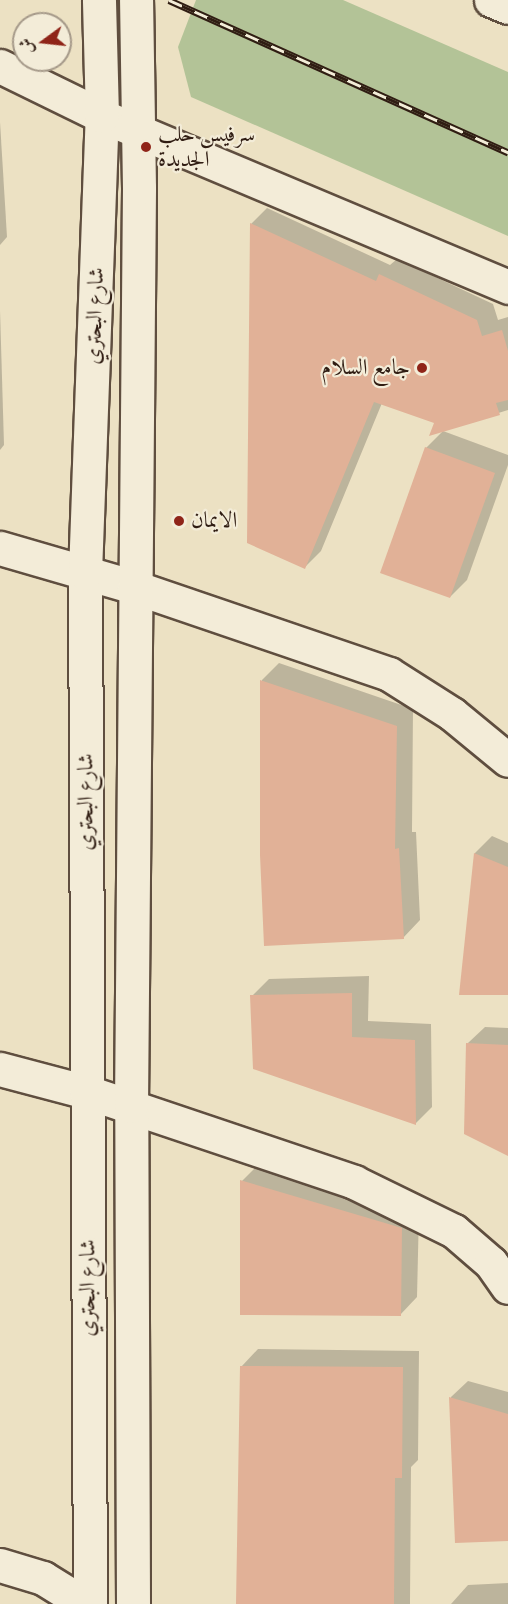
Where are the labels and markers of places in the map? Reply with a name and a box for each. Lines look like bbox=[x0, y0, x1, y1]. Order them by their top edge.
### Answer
place label: سرفيس حلب الجديدة bbox=[158, 121, 255, 172]
marker: سرفيس حلب الجديدة bbox=[139, 140, 153, 154]
place label: جامع السلام bbox=[321, 355, 410, 381]
marker: جامع السلام bbox=[415, 361, 429, 375]
place label: الايمان bbox=[191, 508, 237, 534]
marker: الايمان bbox=[172, 514, 186, 528]

